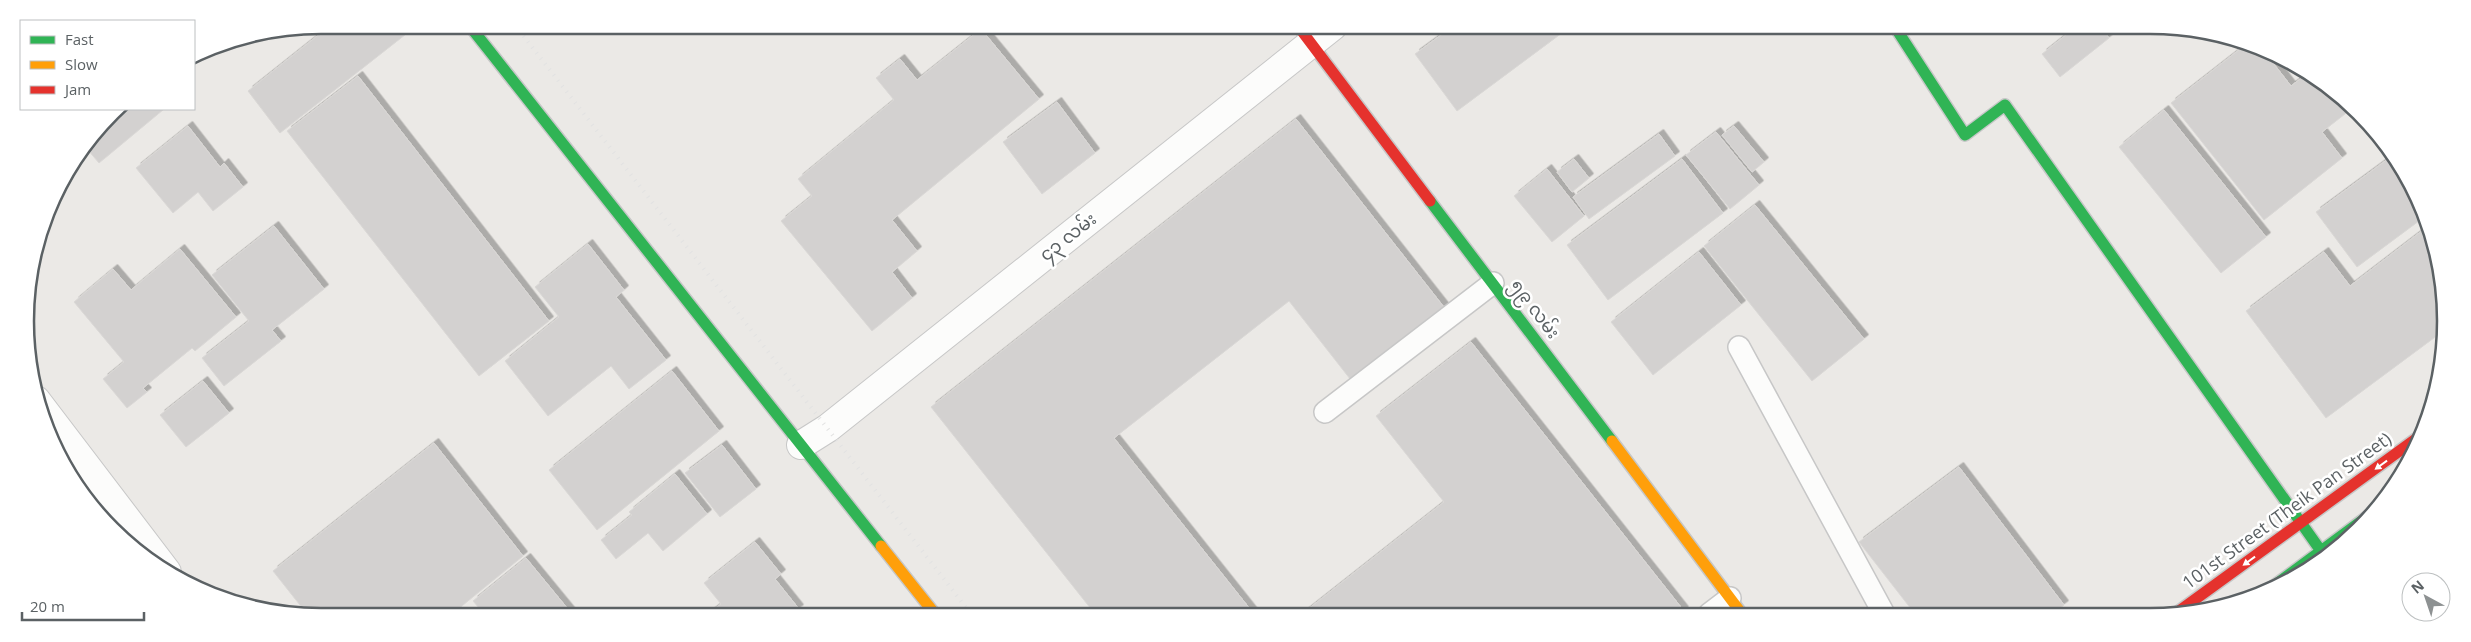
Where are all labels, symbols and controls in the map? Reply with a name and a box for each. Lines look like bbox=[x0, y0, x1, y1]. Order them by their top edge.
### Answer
legend bbox=[20, 20, 195, 110]
text: Fast bbox=[65, 29, 94, 49]
text: Slow bbox=[65, 54, 98, 74]
text: Jam bbox=[63, 79, 91, 99]
street label: ၄၃ လမ်း bbox=[1034, 207, 1103, 269]
street label: ၅၉ လမ်း bbox=[1502, 274, 1566, 345]
street label: 101st Street (Theik Pan Street) bbox=[2177, 426, 2396, 594]
one-way arrow bbox=[2374, 460, 2388, 470]
one-way arrow bbox=[2243, 555, 2256, 566]
north arrow bbox=[2401, 572, 2451, 622]
text: N bbox=[2407, 576, 2428, 598]
scale bar bbox=[22, 590, 145, 622]
text: 20 m bbox=[30, 596, 65, 616]

